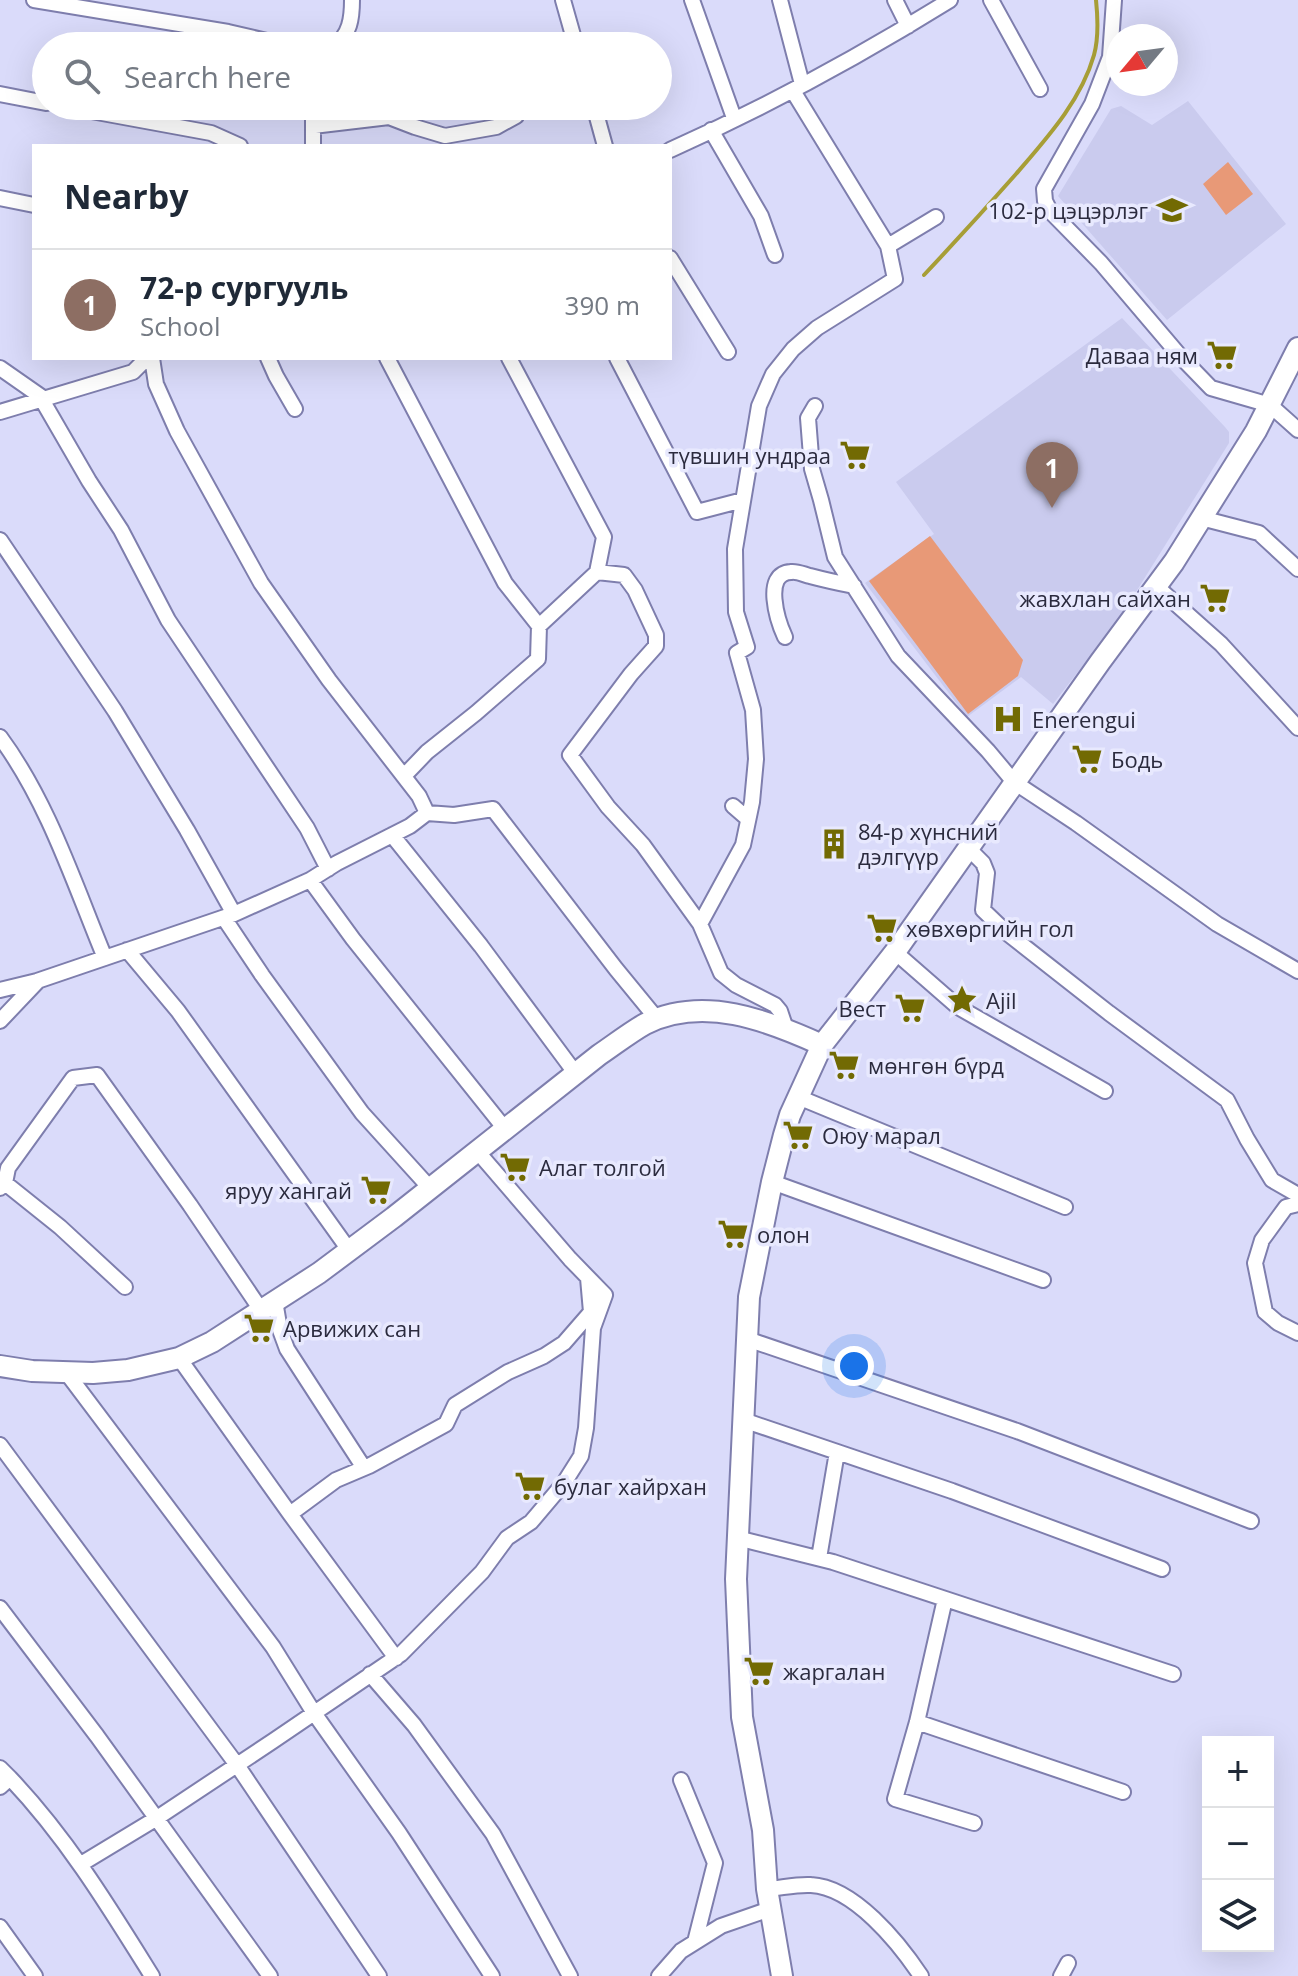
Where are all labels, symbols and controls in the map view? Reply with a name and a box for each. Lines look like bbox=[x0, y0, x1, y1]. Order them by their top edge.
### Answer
north arrow bbox=[1106, 24, 1178, 96]
search box bbox=[32, 32, 672, 120]
icon: search bbox=[60, 54, 104, 98]
text: Search here bbox=[124, 56, 291, 97]
text: Nearby bbox=[64, 173, 189, 219]
school or university icon: 102-р цэцэрлэг bbox=[1155, 193, 1189, 227]
place label: 102-р цэцэрлэг bbox=[988, 195, 1149, 225]
text: 72-р сургууль bbox=[140, 267, 348, 308]
text: 1 bbox=[83, 287, 97, 323]
text: 390 m bbox=[565, 287, 640, 323]
text: School bbox=[140, 308, 221, 344]
supermarket icon: Даваа ням bbox=[1205, 338, 1239, 372]
place label: Даваа ням bbox=[1086, 340, 1198, 370]
supermarket icon: түвшин ундраа bbox=[838, 438, 872, 472]
place label: түвшин ундраа bbox=[668, 440, 831, 470]
pin: 1 bbox=[1026, 442, 1078, 508]
supermarket icon: жавхлан сайхан bbox=[1198, 581, 1232, 615]
place label: жавхлан сайхан bbox=[1020, 583, 1191, 613]
hospital icon: Enerengui bbox=[991, 702, 1025, 736]
place label: Enerengui bbox=[1032, 704, 1136, 734]
supermarket icon: Бодь bbox=[1070, 742, 1104, 776]
place label: Бодь bbox=[1111, 744, 1163, 774]
place label: 84-р хүнсний дэлгүүр bbox=[858, 816, 998, 871]
building icon: 84-р хүнсний дэлгүүр bbox=[817, 827, 851, 861]
supermarket icon: хөвхөргийн гол bbox=[865, 911, 899, 945]
place label: хөвхөргийн гол bbox=[906, 913, 1074, 943]
place icon: Ajil bbox=[945, 983, 979, 1017]
place label: Ajil bbox=[986, 985, 1017, 1015]
supermarket icon: Вест bbox=[893, 991, 927, 1025]
place label: Вест bbox=[839, 993, 886, 1023]
supermarket icon: мөнгөн бүрд bbox=[827, 1048, 861, 1082]
place label: мөнгөн бүрд bbox=[868, 1050, 1004, 1080]
supermarket icon: Оюу марал bbox=[781, 1118, 815, 1152]
place label: Оюу марал bbox=[822, 1120, 941, 1150]
supermarket icon: Алаг толгой bbox=[498, 1150, 532, 1184]
place label: Алаг толгой bbox=[539, 1152, 666, 1182]
supermarket icon: яруу хангай bbox=[359, 1173, 393, 1207]
place label: яруу хангай bbox=[225, 1175, 352, 1205]
supermarket icon: олон bbox=[716, 1217, 750, 1251]
place label: олон bbox=[757, 1219, 810, 1249]
supermarket icon: Арвижих сан bbox=[242, 1311, 276, 1345]
place label: Арвижих сан bbox=[283, 1313, 421, 1343]
your location bbox=[834, 1346, 874, 1386]
supermarket icon: булаг хайрхан bbox=[513, 1469, 547, 1503]
place label: булаг хайрхан bbox=[554, 1471, 707, 1501]
supermarket icon: жаргалан bbox=[742, 1654, 776, 1688]
place label: жаргалан bbox=[783, 1656, 885, 1686]
map controls bbox=[1202, 1736, 1274, 1952]
button: + bbox=[1202, 1736, 1274, 1808]
button: − bbox=[1202, 1808, 1274, 1880]
button: layers bbox=[1202, 1880, 1274, 1952]

